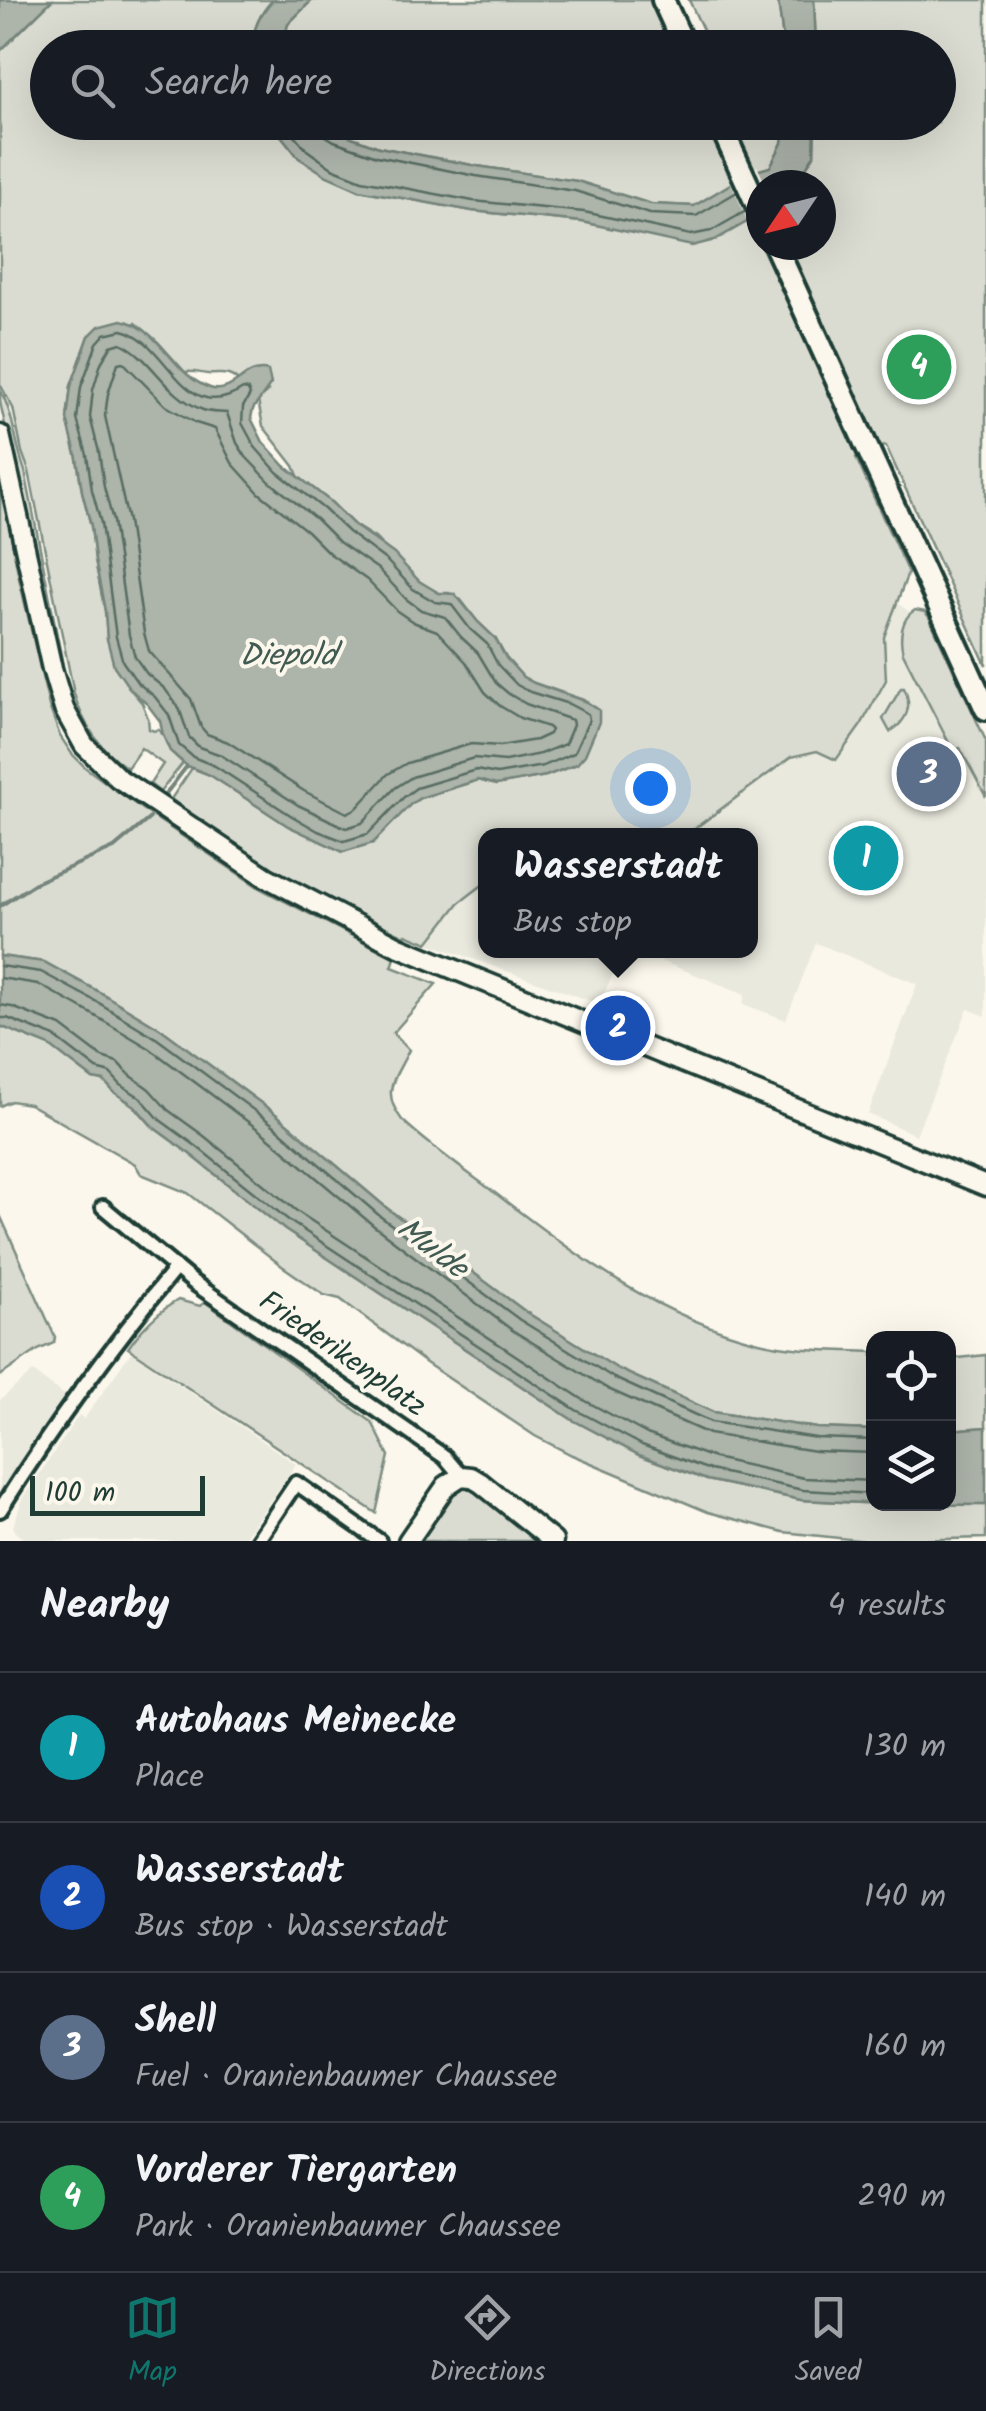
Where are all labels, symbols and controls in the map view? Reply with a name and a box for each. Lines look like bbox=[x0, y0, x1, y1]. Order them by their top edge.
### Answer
search box bbox=[30, 30, 956, 140]
text: Search here bbox=[145, 55, 332, 115]
icon: search bbox=[65, 58, 120, 113]
north arrow bbox=[746, 170, 836, 260]
pin: 4 bbox=[886, 330, 952, 404]
water label: Diepold bbox=[240, 631, 343, 682]
pin: 3 bbox=[896, 736, 962, 812]
your location bbox=[625, 763, 676, 814]
pin: 1 bbox=[834, 820, 898, 896]
popup bbox=[478, 828, 758, 958]
text: Wasserstadt bbox=[514, 838, 722, 898]
text: Bus stop bbox=[514, 898, 632, 949]
pin: 2 bbox=[586, 990, 650, 1066]
water label: Mulde bbox=[385, 1205, 480, 1295]
street label: Friederikenplatz bbox=[248, 1279, 436, 1430]
map controls bbox=[866, 1331, 956, 1511]
button: locate bbox=[866, 1331, 956, 1421]
button: layers bbox=[866, 1421, 956, 1511]
scale bar bbox=[30, 1471, 205, 1516]
text: 100 m bbox=[45, 1471, 115, 1516]
text: Nearby bbox=[40, 1573, 169, 1640]
text: 4 results bbox=[828, 1581, 946, 1632]
text: Autohaus Meinecke bbox=[135, 1692, 456, 1752]
text: 1 bbox=[68, 1722, 77, 1773]
text: 130 m bbox=[863, 1722, 946, 1773]
text: Place bbox=[135, 1752, 204, 1803]
text: Wasserstadt bbox=[135, 1842, 344, 1902]
text: 2 bbox=[63, 1872, 82, 1923]
text: 140 m bbox=[864, 1872, 946, 1923]
text: Bus stop · Wasserstadt bbox=[135, 1902, 448, 1953]
text: Shell bbox=[135, 1992, 216, 2052]
text: 3 bbox=[64, 2022, 81, 2073]
text: 160 m bbox=[864, 2022, 946, 2073]
text: Fuel · Oranienbaumer Chaussee bbox=[135, 2052, 557, 2103]
text: Vorderer Tiergarten bbox=[135, 2142, 457, 2202]
text: 4 bbox=[64, 2172, 81, 2223]
text: 290 m bbox=[857, 2172, 946, 2223]
text: Park · Oranienbaumer Chaussee bbox=[135, 2202, 561, 2253]
tab: Map bbox=[125, 2290, 180, 2395]
tab: Directions bbox=[429, 2290, 545, 2395]
tab: Saved bbox=[795, 2290, 861, 2395]

